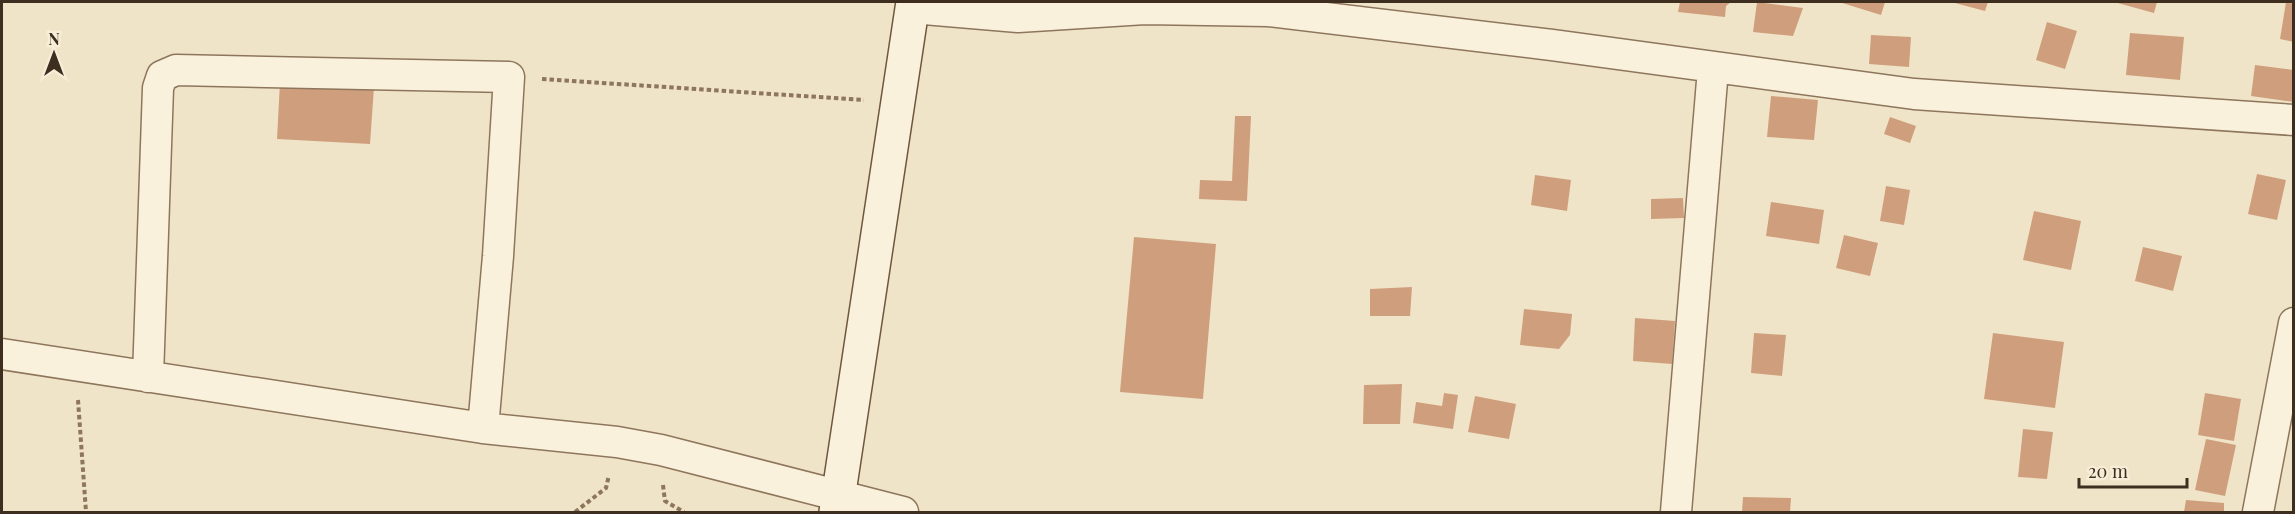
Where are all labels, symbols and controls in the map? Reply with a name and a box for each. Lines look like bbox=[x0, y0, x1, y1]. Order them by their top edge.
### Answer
north arrow bbox=[24, 24, 84, 84]
text: N bbox=[48, 28, 60, 49]
scale bar bbox=[2079, 451, 2187, 489]
text: 20 m bbox=[2088, 459, 2128, 483]

